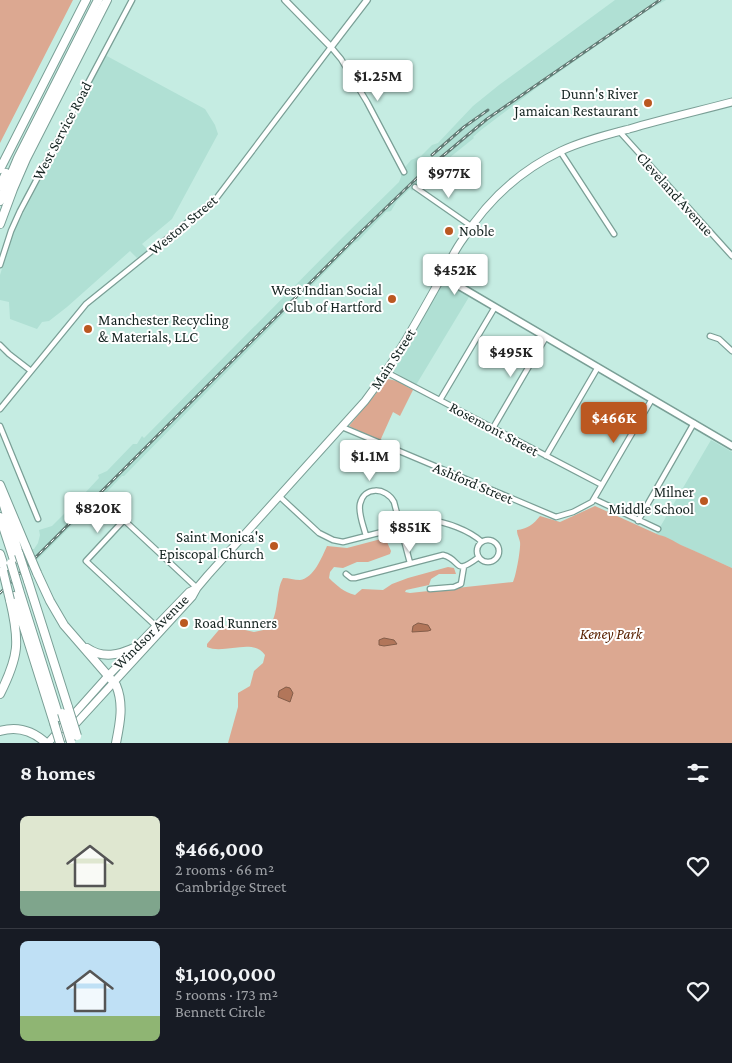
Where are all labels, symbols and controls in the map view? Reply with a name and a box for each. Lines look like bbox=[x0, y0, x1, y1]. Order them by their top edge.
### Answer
pin: $1.25M bbox=[337, 59, 419, 102]
text: $1.25M bbox=[354, 67, 402, 84]
street label: West Service Road bbox=[29, 79, 95, 183]
place label: Dunn's River Jamaican Restaurant bbox=[512, 86, 639, 120]
marker: Dunn's River Jamaican Restaurant bbox=[642, 97, 654, 109]
street label: Cleveland Avenue bbox=[633, 149, 717, 239]
pin: $977K bbox=[414, 156, 484, 199]
text: $977K bbox=[428, 164, 470, 181]
street label: Weston Street bbox=[146, 191, 221, 258]
place label: Noble bbox=[459, 223, 495, 239]
marker: Noble bbox=[443, 225, 455, 237]
pin: $452K bbox=[420, 254, 490, 296]
text: $452K bbox=[434, 261, 476, 278]
place label: West Indian Social Club of Hartford bbox=[271, 282, 382, 315]
marker: West Indian Social Club of Hartford bbox=[386, 293, 398, 305]
place label: Manchester Recycling & Materials, LLC bbox=[98, 312, 229, 345]
marker: Manchester Recycling & Materials, LLC bbox=[82, 323, 94, 335]
street label: Main Street bbox=[367, 325, 419, 392]
pin: $495K bbox=[476, 336, 546, 378]
text: $495K bbox=[489, 343, 533, 360]
street label: Rosemont Street bbox=[447, 399, 542, 460]
pin: $466K bbox=[579, 402, 649, 444]
text: $466K bbox=[592, 409, 636, 426]
pin: $1.1M bbox=[335, 440, 405, 482]
text: $1.1M bbox=[351, 447, 389, 464]
street label: Ashford Street bbox=[431, 459, 516, 507]
place label: Milner Middle School bbox=[608, 484, 695, 517]
pin: $820K bbox=[63, 492, 133, 534]
marker: Milner Middle School bbox=[698, 495, 710, 507]
text: $820K bbox=[75, 499, 121, 516]
pin: $851K bbox=[375, 510, 445, 553]
text: $851K bbox=[389, 518, 431, 535]
place label: Saint Monica's Episcopal Church bbox=[159, 529, 264, 563]
marker: Saint Monica's Episcopal Church bbox=[268, 540, 280, 552]
street label: Windsor Avenue bbox=[110, 591, 192, 673]
place label: Road Runners bbox=[194, 615, 277, 631]
marker: Road Runners bbox=[178, 617, 190, 629]
park label: Keney Park bbox=[580, 626, 644, 643]
icon: filters bbox=[684, 759, 712, 787]
text: 8 homes bbox=[20, 761, 95, 785]
icon: home bbox=[60, 836, 120, 896]
text: $466,000 bbox=[175, 837, 264, 861]
icon: heart bbox=[684, 852, 712, 880]
text: 2 rooms · 66 m² bbox=[175, 861, 274, 878]
text: Cambridge Street bbox=[175, 878, 286, 895]
icon: home bbox=[60, 961, 120, 1021]
text: $1,100,000 bbox=[175, 962, 276, 986]
icon: heart bbox=[684, 977, 712, 1005]
text: 5 rooms · 173 m² bbox=[175, 986, 278, 1003]
text: Bennett Circle bbox=[175, 1003, 265, 1020]

